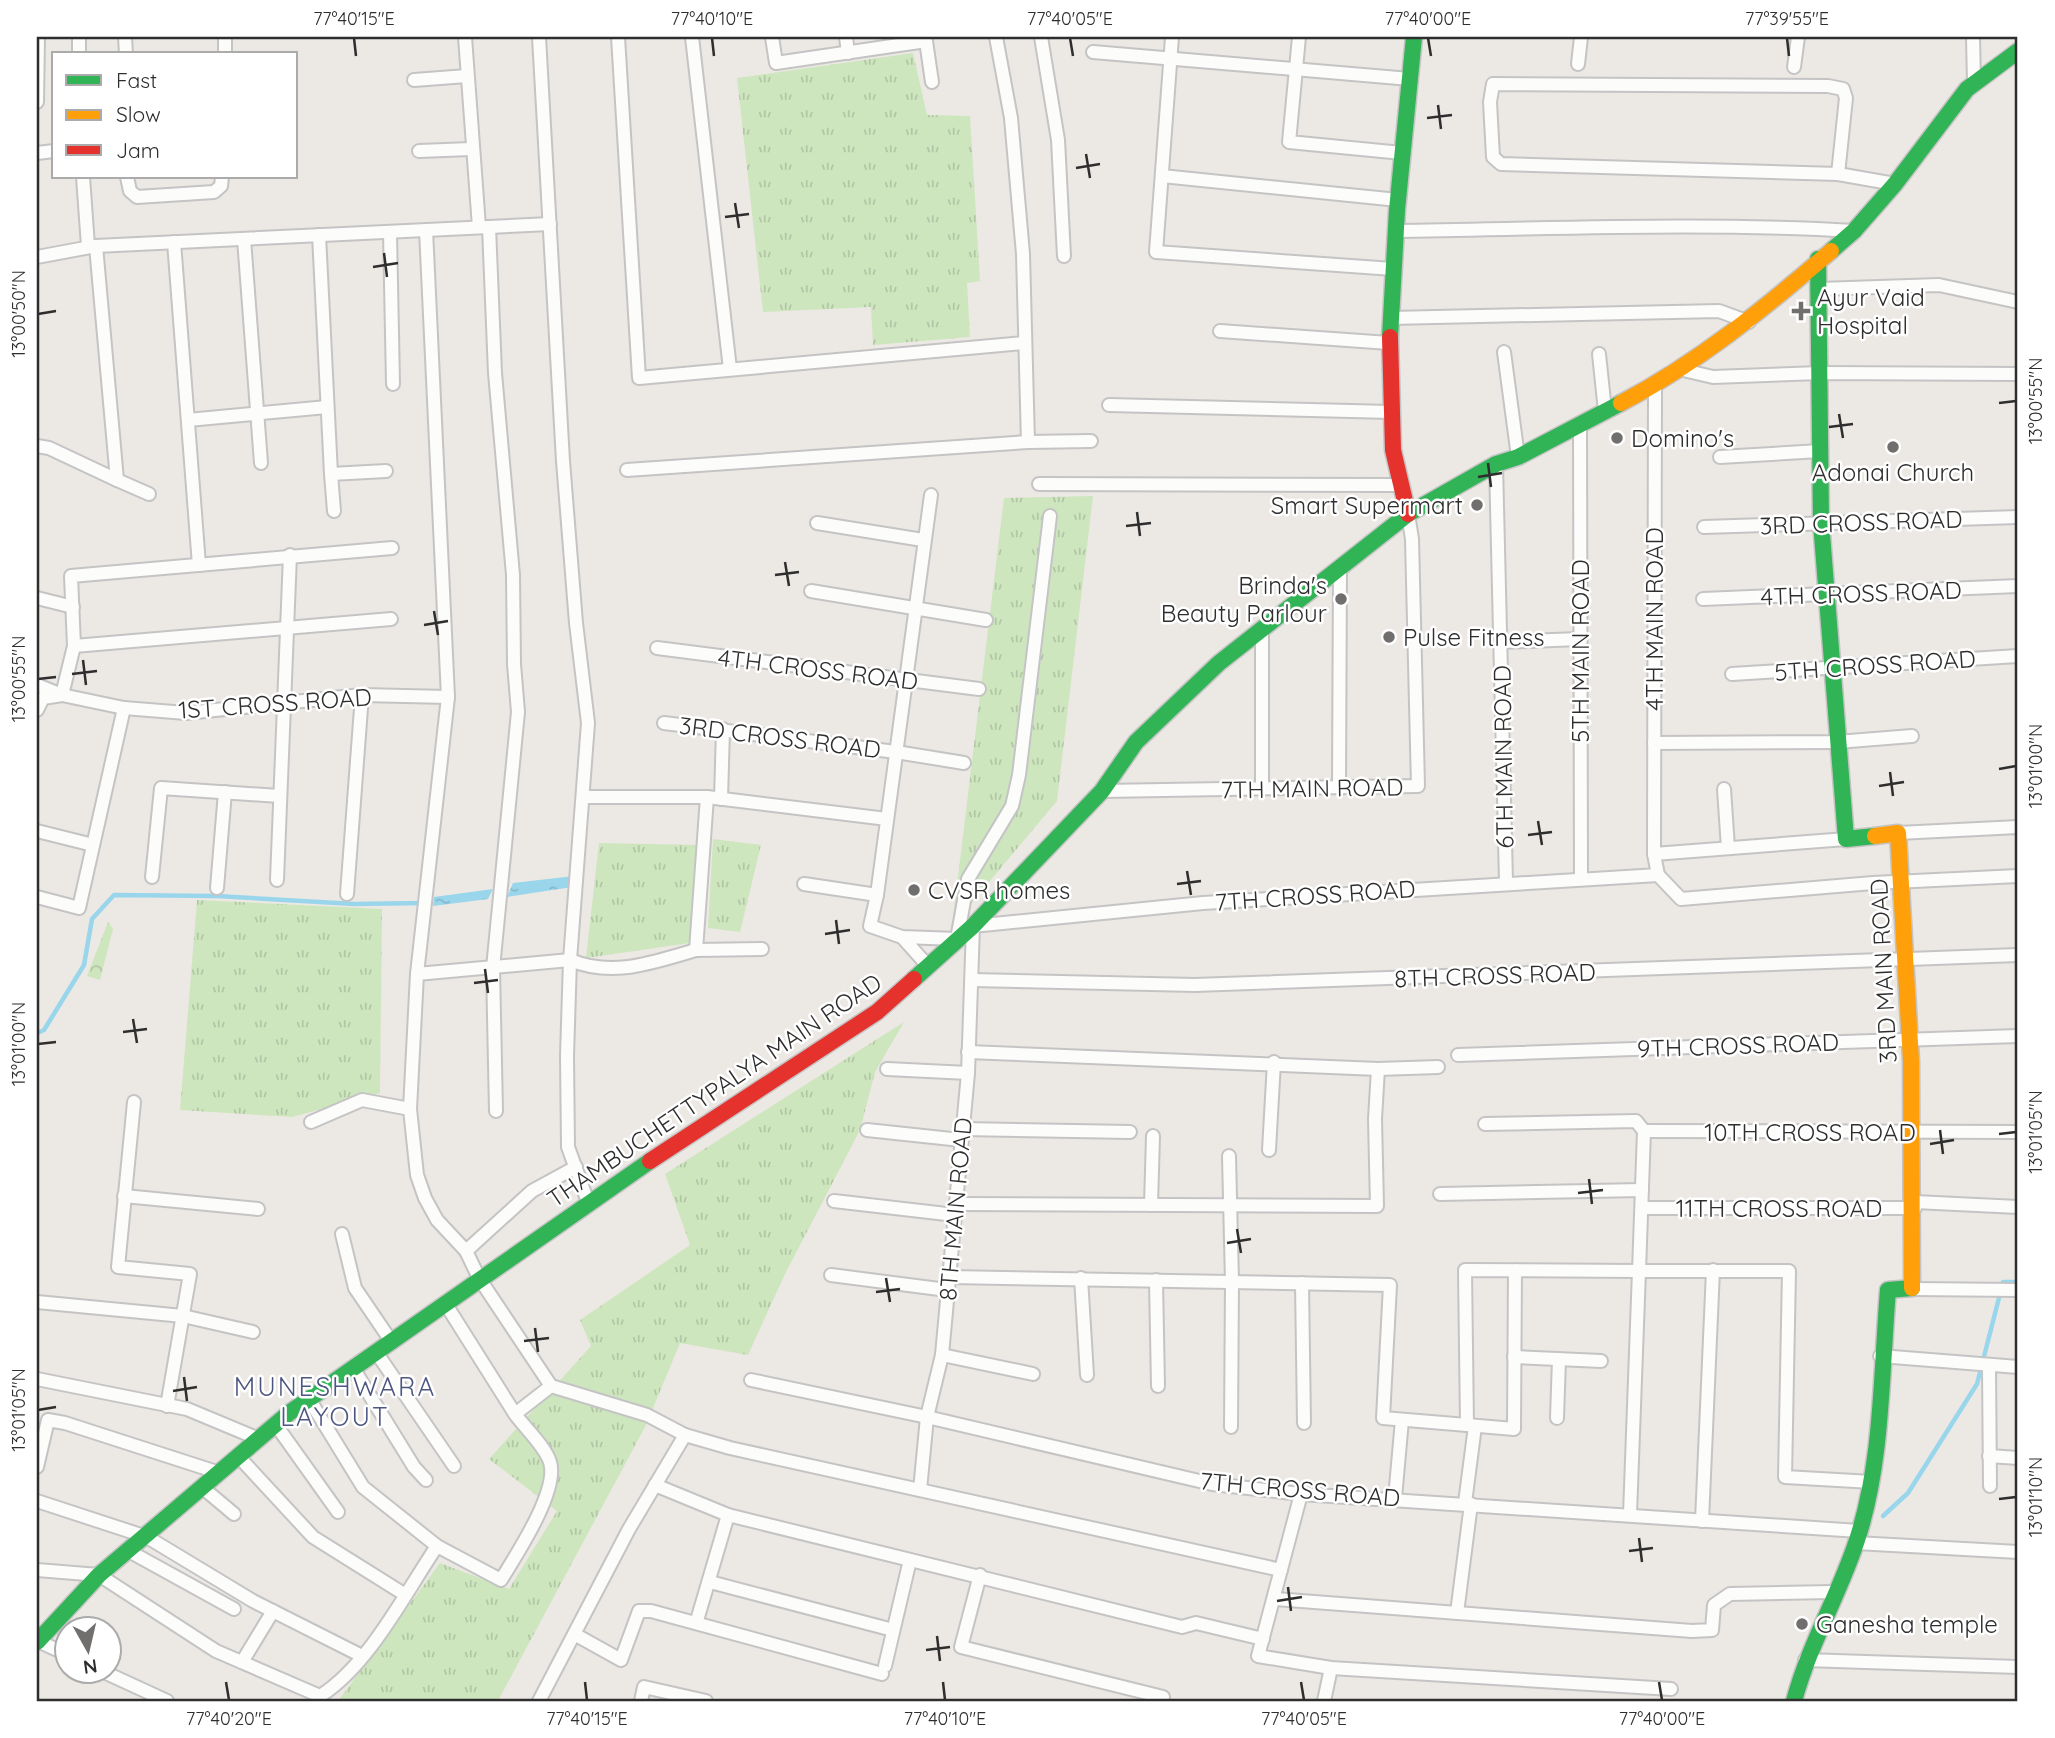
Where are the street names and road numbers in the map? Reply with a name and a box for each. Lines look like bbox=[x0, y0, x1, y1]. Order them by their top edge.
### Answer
street label: 3RD CROSS ROAD bbox=[1759, 503, 1963, 541]
street label: 4TH MAIN ROAD bbox=[1639, 527, 1669, 711]
street label: 5TH MAIN ROAD bbox=[1565, 559, 1595, 743]
street label: 4TH CROSS ROAD bbox=[1760, 574, 1962, 612]
street label: 4TH CROSS ROAD bbox=[716, 642, 920, 696]
street label: 5TH CROSS ROAD bbox=[1773, 643, 1977, 687]
street label: 6TH MAIN ROAD bbox=[1486, 665, 1520, 849]
street label: 1ST CROSS ROAD bbox=[177, 681, 373, 725]
street label: 3RD CROSS ROAD bbox=[678, 710, 882, 764]
street label: 7TH MAIN ROAD bbox=[1220, 771, 1404, 805]
street label: 7TH CROSS ROAD bbox=[1214, 873, 1416, 917]
street label: 3RD MAIN ROAD bbox=[1863, 878, 1903, 1064]
street label: 8TH CROSS ROAD bbox=[1394, 956, 1596, 994]
street label: THAMBUCHETTYPALYA MAIN ROAD bbox=[541, 967, 887, 1213]
street label: 9TH CROSS ROAD bbox=[1637, 1026, 1839, 1064]
street label: 8TH MAIN ROAD bbox=[932, 1116, 978, 1302]
street label: 10TH CROSS ROAD bbox=[1704, 1117, 1916, 1147]
street label: 11TH CROSS ROAD bbox=[1676, 1193, 1882, 1223]
street label: 7TH CROSS ROAD bbox=[1199, 1465, 1401, 1513]

